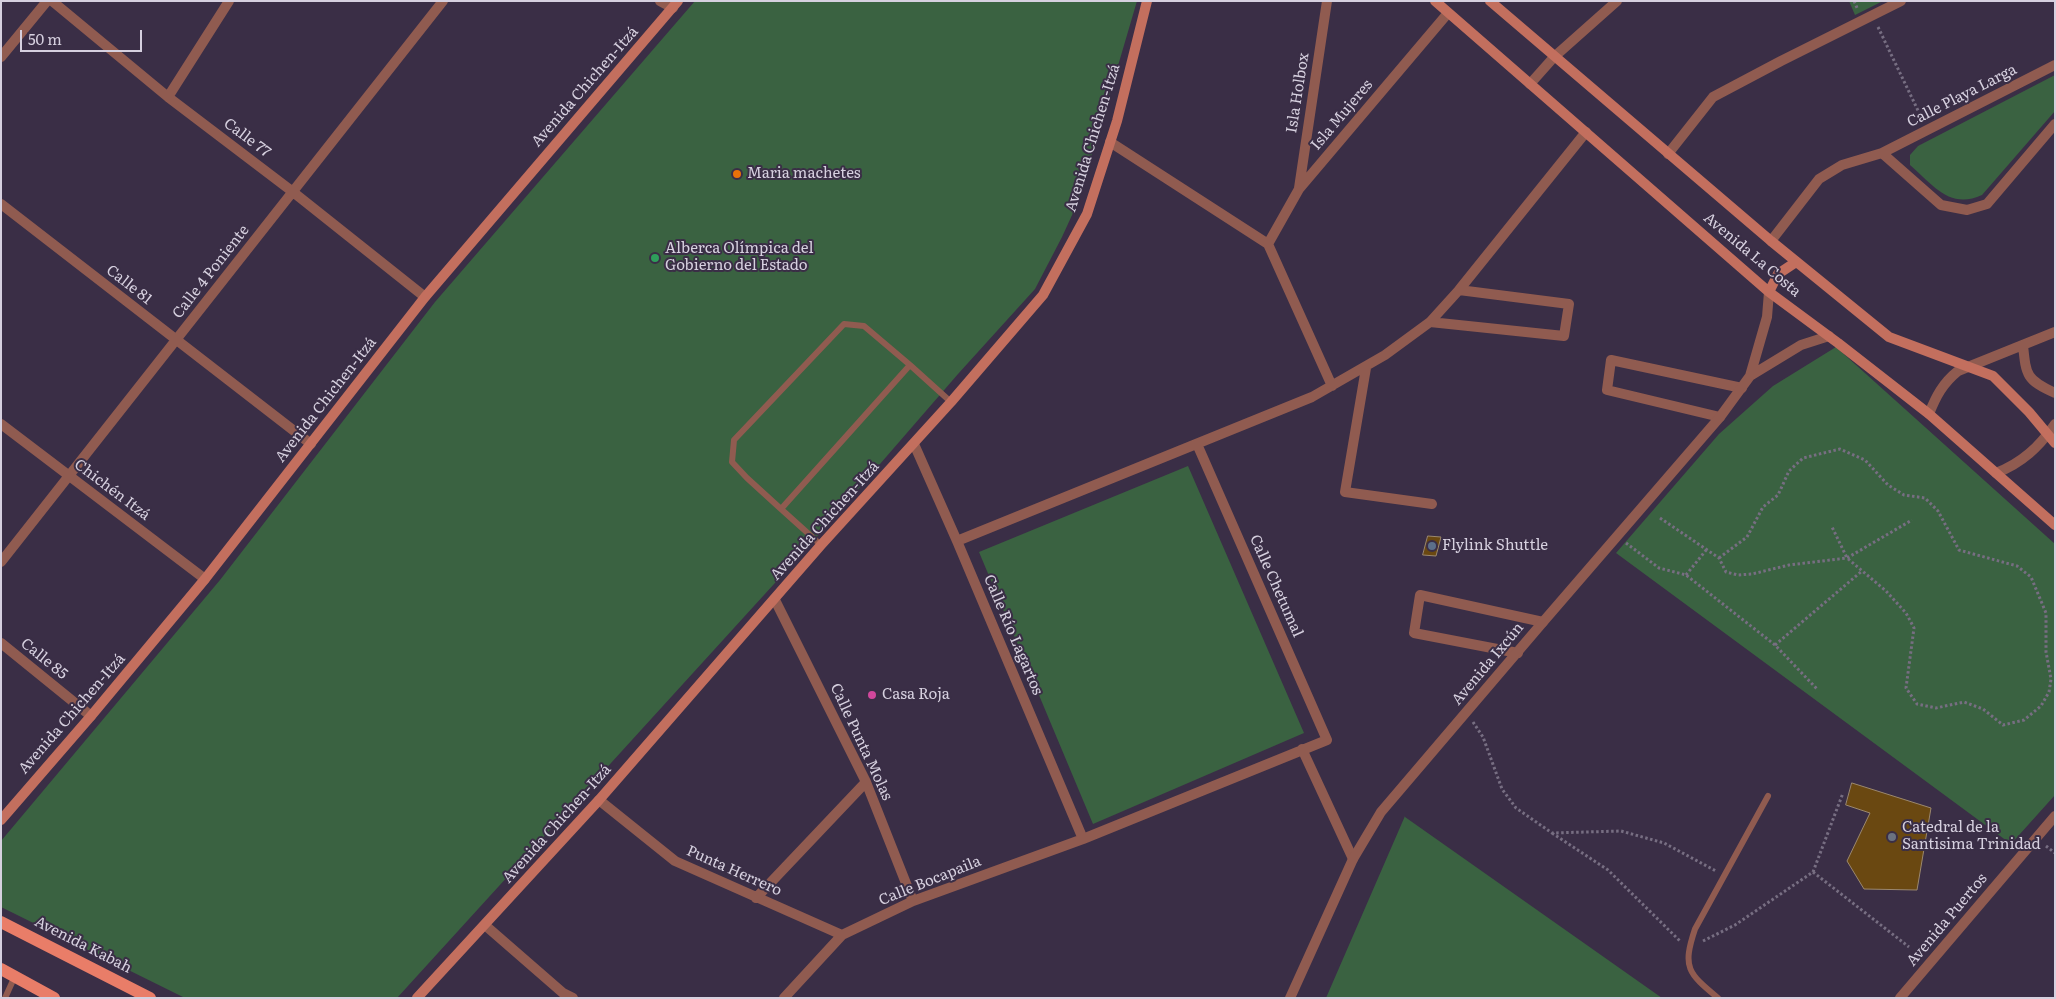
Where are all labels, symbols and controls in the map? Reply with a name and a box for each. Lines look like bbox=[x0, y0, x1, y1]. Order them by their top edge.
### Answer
scale bar bbox=[22, 20, 145, 52]
street label: Avenida Chichen-Itzá bbox=[528, 23, 642, 151]
text: 50 m bbox=[28, 27, 62, 50]
street label: Isla Holbox bbox=[1283, 52, 1313, 134]
street label: Calle Playa Larga bbox=[1904, 61, 2020, 131]
street label: Avenida Chichen-Itzá bbox=[1062, 62, 1124, 214]
street label: Isla Mujeres bbox=[1307, 76, 1377, 154]
street label: Calle 77 bbox=[220, 114, 274, 162]
place label: Maria machetes bbox=[747, 165, 861, 183]
marker: Maria machetes bbox=[731, 168, 743, 180]
street label: Avenida La Costa bbox=[1700, 209, 1804, 301]
street label: Calle 4 Poniente bbox=[169, 222, 253, 322]
place label: Alberca Olímpica del Gobierno del Estado bbox=[665, 240, 813, 275]
marker: Alberca Olímpica del Gobierno del Estado bbox=[649, 252, 661, 264]
street label: Calle 81 bbox=[102, 261, 156, 309]
street label: Avenida Chichen-Itzá bbox=[272, 334, 380, 466]
street label: Chichén Itzá bbox=[71, 456, 153, 524]
street label: Avenida Chichen-Itzá bbox=[767, 458, 883, 584]
street label: Calle Chetumal bbox=[1245, 532, 1307, 640]
place label: Flylink Shuttle bbox=[1442, 537, 1548, 555]
marker: Flylink Shuttle bbox=[1426, 540, 1438, 552]
street label: Calle Río Lagartos bbox=[980, 572, 1046, 698]
street label: Avenida Ixcún bbox=[1448, 619, 1528, 709]
street label: Calle 85 bbox=[17, 635, 71, 683]
street label: Avenida Chichen-Itzá bbox=[15, 650, 129, 778]
street label: Calle Punta Molas bbox=[826, 681, 896, 803]
place label: Casa Roja bbox=[882, 686, 950, 704]
marker: Casa Roja bbox=[866, 689, 878, 701]
street label: Avenida Chichen-Itzá bbox=[499, 761, 615, 887]
place label: Catedral de la Santisima Trinidad bbox=[1902, 819, 2041, 854]
marker: Catedral de la Santisima Trinidad bbox=[1886, 831, 1898, 843]
street label: Punta Herrero bbox=[684, 842, 784, 900]
street label: Calle Bocapaila bbox=[876, 852, 984, 910]
street label: Avenida Puertos bbox=[1903, 870, 1991, 970]
street label: Avenida Kabah bbox=[31, 913, 135, 977]

